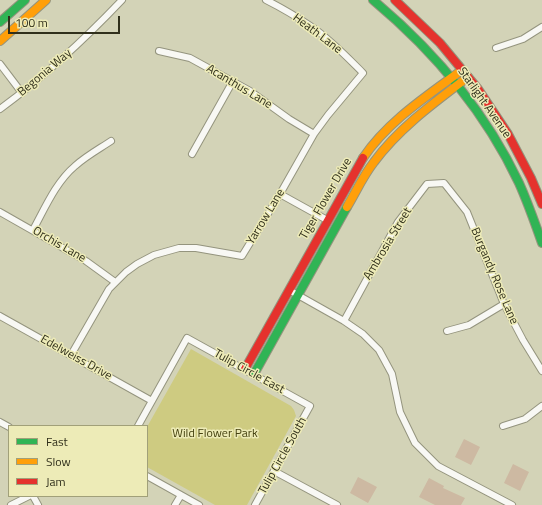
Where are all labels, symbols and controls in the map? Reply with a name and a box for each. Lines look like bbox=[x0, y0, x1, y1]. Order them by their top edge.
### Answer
scale bar bbox=[10, 8, 122, 34]
street label: Heath Lane bbox=[290, 11, 344, 57]
text: 100 m bbox=[15, 13, 48, 32]
street label: Begonia Way bbox=[15, 46, 75, 100]
street label: Acanthus Lane bbox=[203, 62, 275, 112]
street label: Starlight Avenue bbox=[454, 65, 514, 141]
street label: Tiger Flower Drive bbox=[297, 156, 355, 242]
street label: Yarrow Lane bbox=[244, 187, 288, 247]
street label: Ambrosia Street bbox=[361, 205, 415, 283]
street label: Orchis Lane bbox=[30, 224, 88, 266]
street label: Burgandy Rose Lane bbox=[467, 226, 521, 326]
street label: Edelweiss Drive bbox=[38, 332, 114, 384]
street label: Tulip Circle East bbox=[211, 347, 287, 397]
street label: Tulip Circle South bbox=[256, 415, 310, 497]
legend bbox=[8, 425, 148, 497]
park label: Wild Flower Park bbox=[172, 427, 258, 441]
text: Fast bbox=[46, 432, 68, 451]
text: Slow bbox=[46, 452, 71, 471]
text: Jam bbox=[46, 472, 66, 491]

